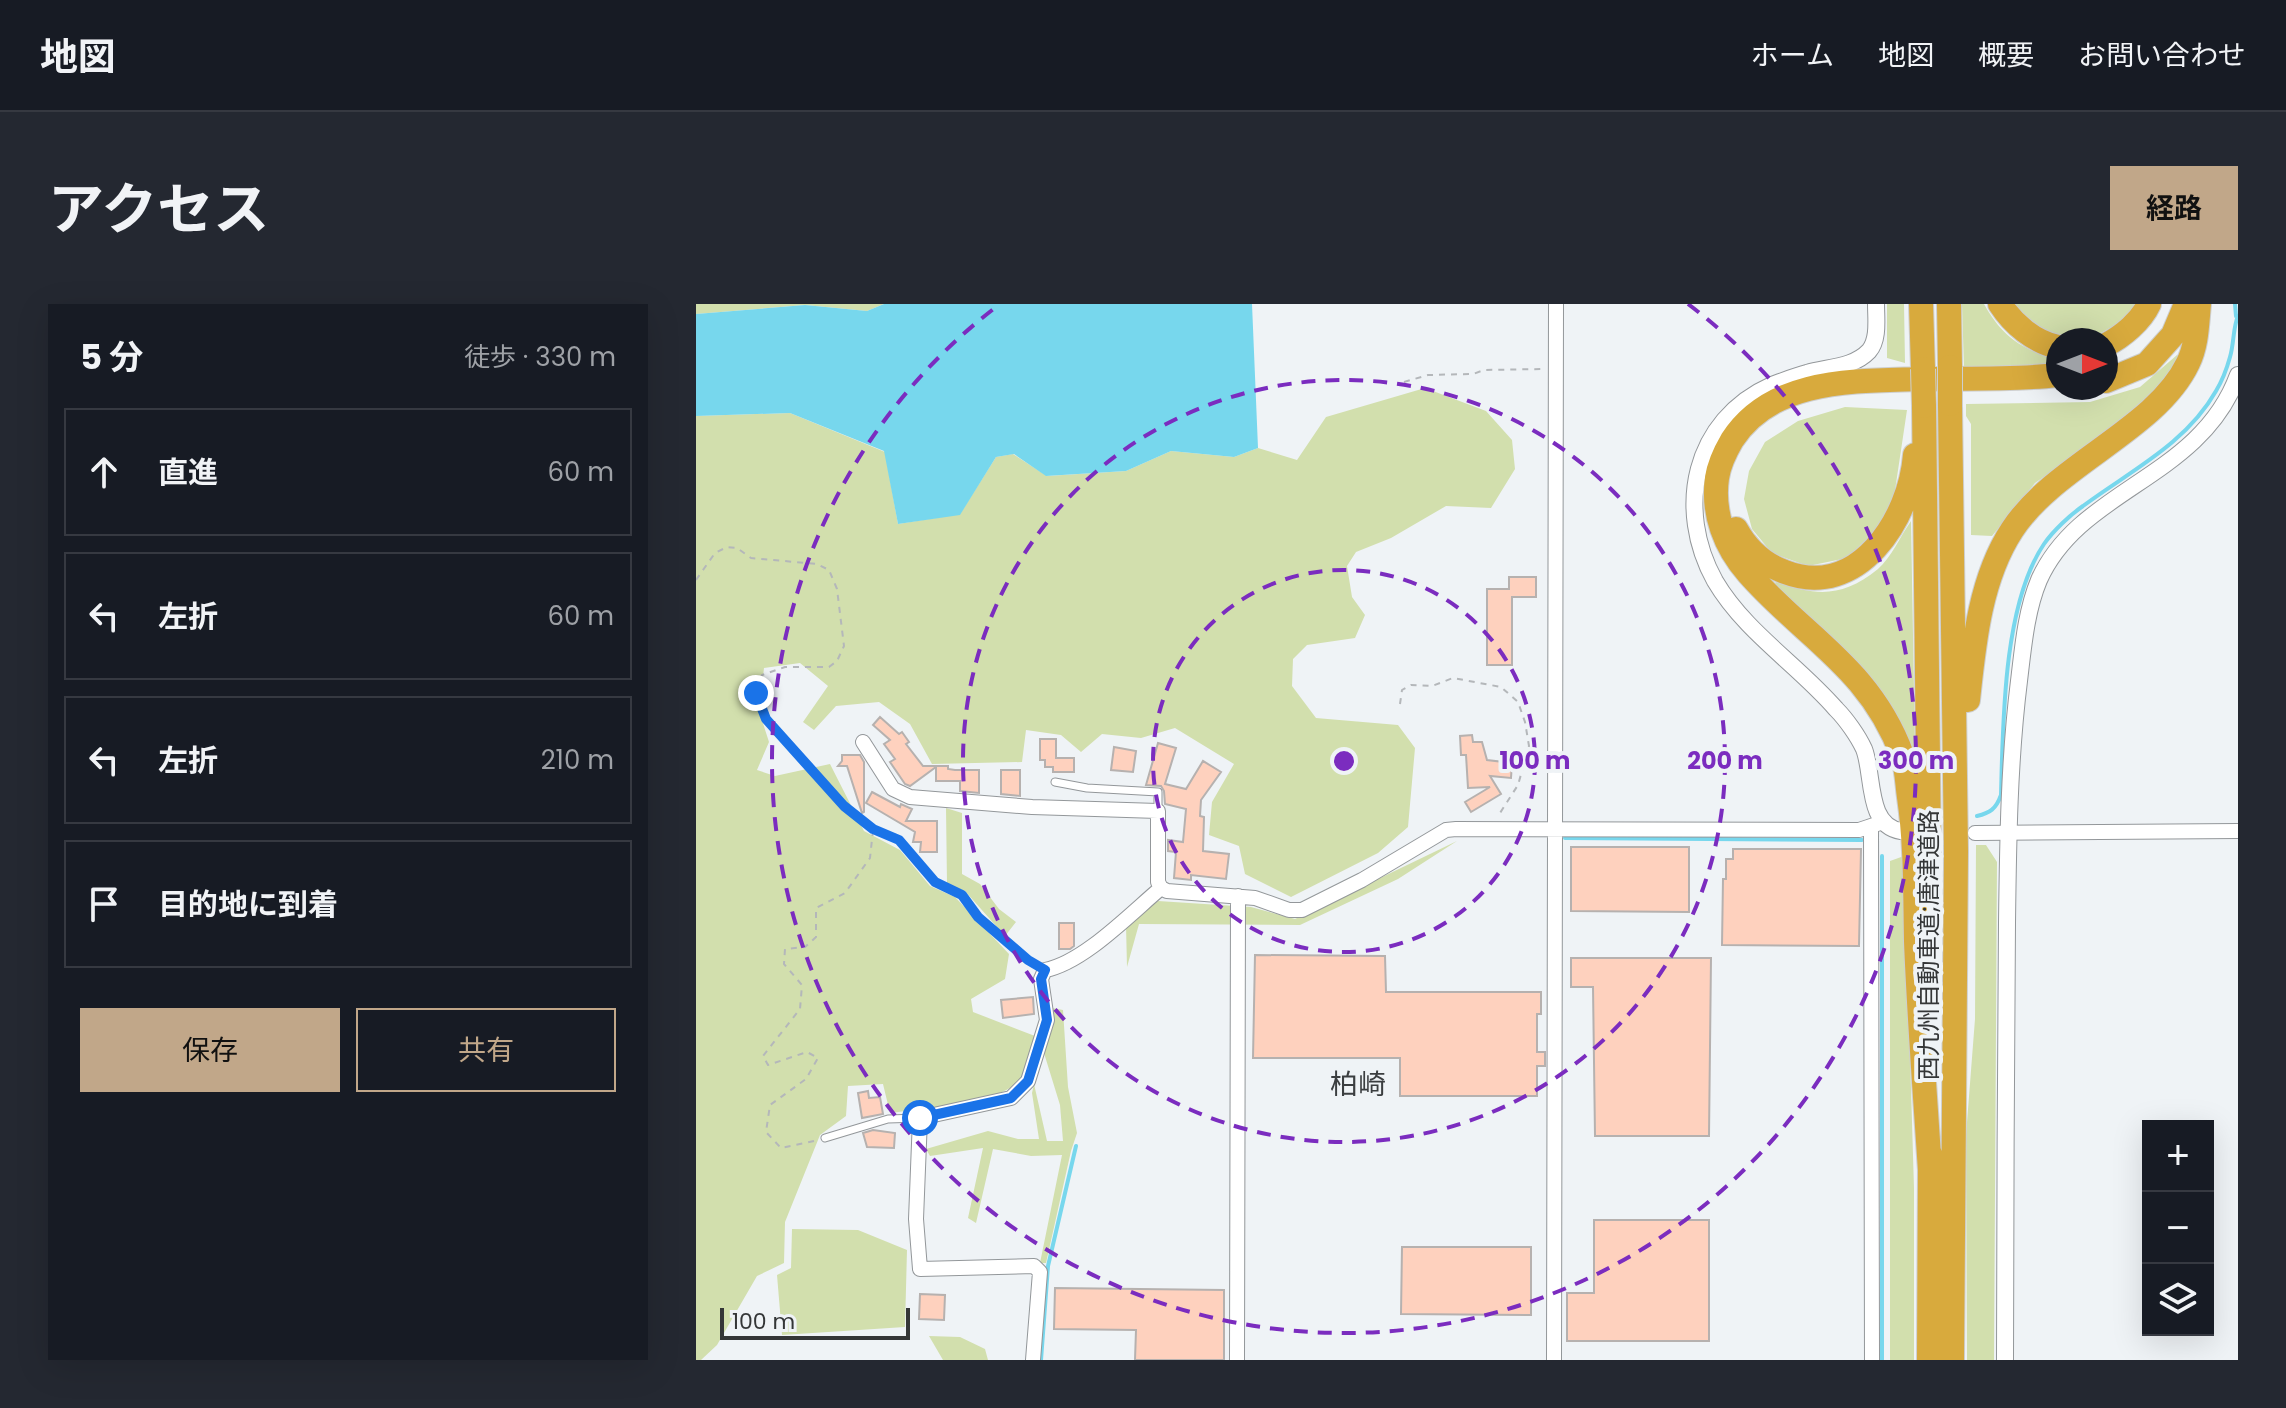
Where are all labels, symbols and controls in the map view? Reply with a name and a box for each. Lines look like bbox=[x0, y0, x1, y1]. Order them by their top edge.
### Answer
text: 地図 bbox=[40, 30, 116, 83]
text: ホーム bbox=[1751, 36, 1834, 75]
text: 地図 bbox=[1878, 36, 1934, 75]
text: 概要 bbox=[1978, 36, 2034, 75]
text: お問い合わせ bbox=[2078, 36, 2246, 75]
button: 経路 bbox=[2110, 166, 2238, 250]
text: アクセス bbox=[48, 170, 269, 249]
north arrow bbox=[2046, 328, 2118, 400]
text: 5 分 bbox=[80, 333, 143, 381]
text: 徒歩 · 330 m bbox=[464, 339, 616, 375]
icon: ahead bbox=[82, 450, 126, 494]
text: 直進 bbox=[158, 451, 218, 494]
text: 60 m bbox=[547, 454, 614, 490]
icon: left bbox=[82, 594, 126, 638]
text: 左折 bbox=[158, 595, 218, 638]
text: 60 m bbox=[547, 598, 614, 634]
route end bbox=[738, 675, 774, 711]
icon: left bbox=[82, 738, 126, 782]
text: 左折 bbox=[158, 739, 218, 782]
text: 210 m bbox=[541, 742, 614, 778]
text: 100 m bbox=[1500, 744, 1570, 777]
text: 200 m bbox=[1687, 744, 1763, 777]
text: 300 m bbox=[1878, 744, 1954, 777]
centre of rings bbox=[1330, 747, 1358, 775]
street label: 西九州自動車道;唐津道路 bbox=[1912, 810, 1945, 1080]
icon: arrive bbox=[82, 882, 126, 926]
text: 目的地に到着 bbox=[158, 883, 338, 926]
button: 保存 bbox=[80, 1008, 340, 1092]
button: 共有 bbox=[356, 1008, 616, 1092]
district label: 柏崎 bbox=[1330, 1065, 1386, 1104]
route start bbox=[902, 1100, 938, 1136]
map controls bbox=[2142, 1120, 2214, 1336]
button: + bbox=[2142, 1120, 2214, 1192]
button: − bbox=[2142, 1192, 2214, 1264]
button: layers bbox=[2142, 1264, 2214, 1336]
scale bar bbox=[720, 1304, 910, 1340]
text: 100 m bbox=[732, 1306, 795, 1337]

